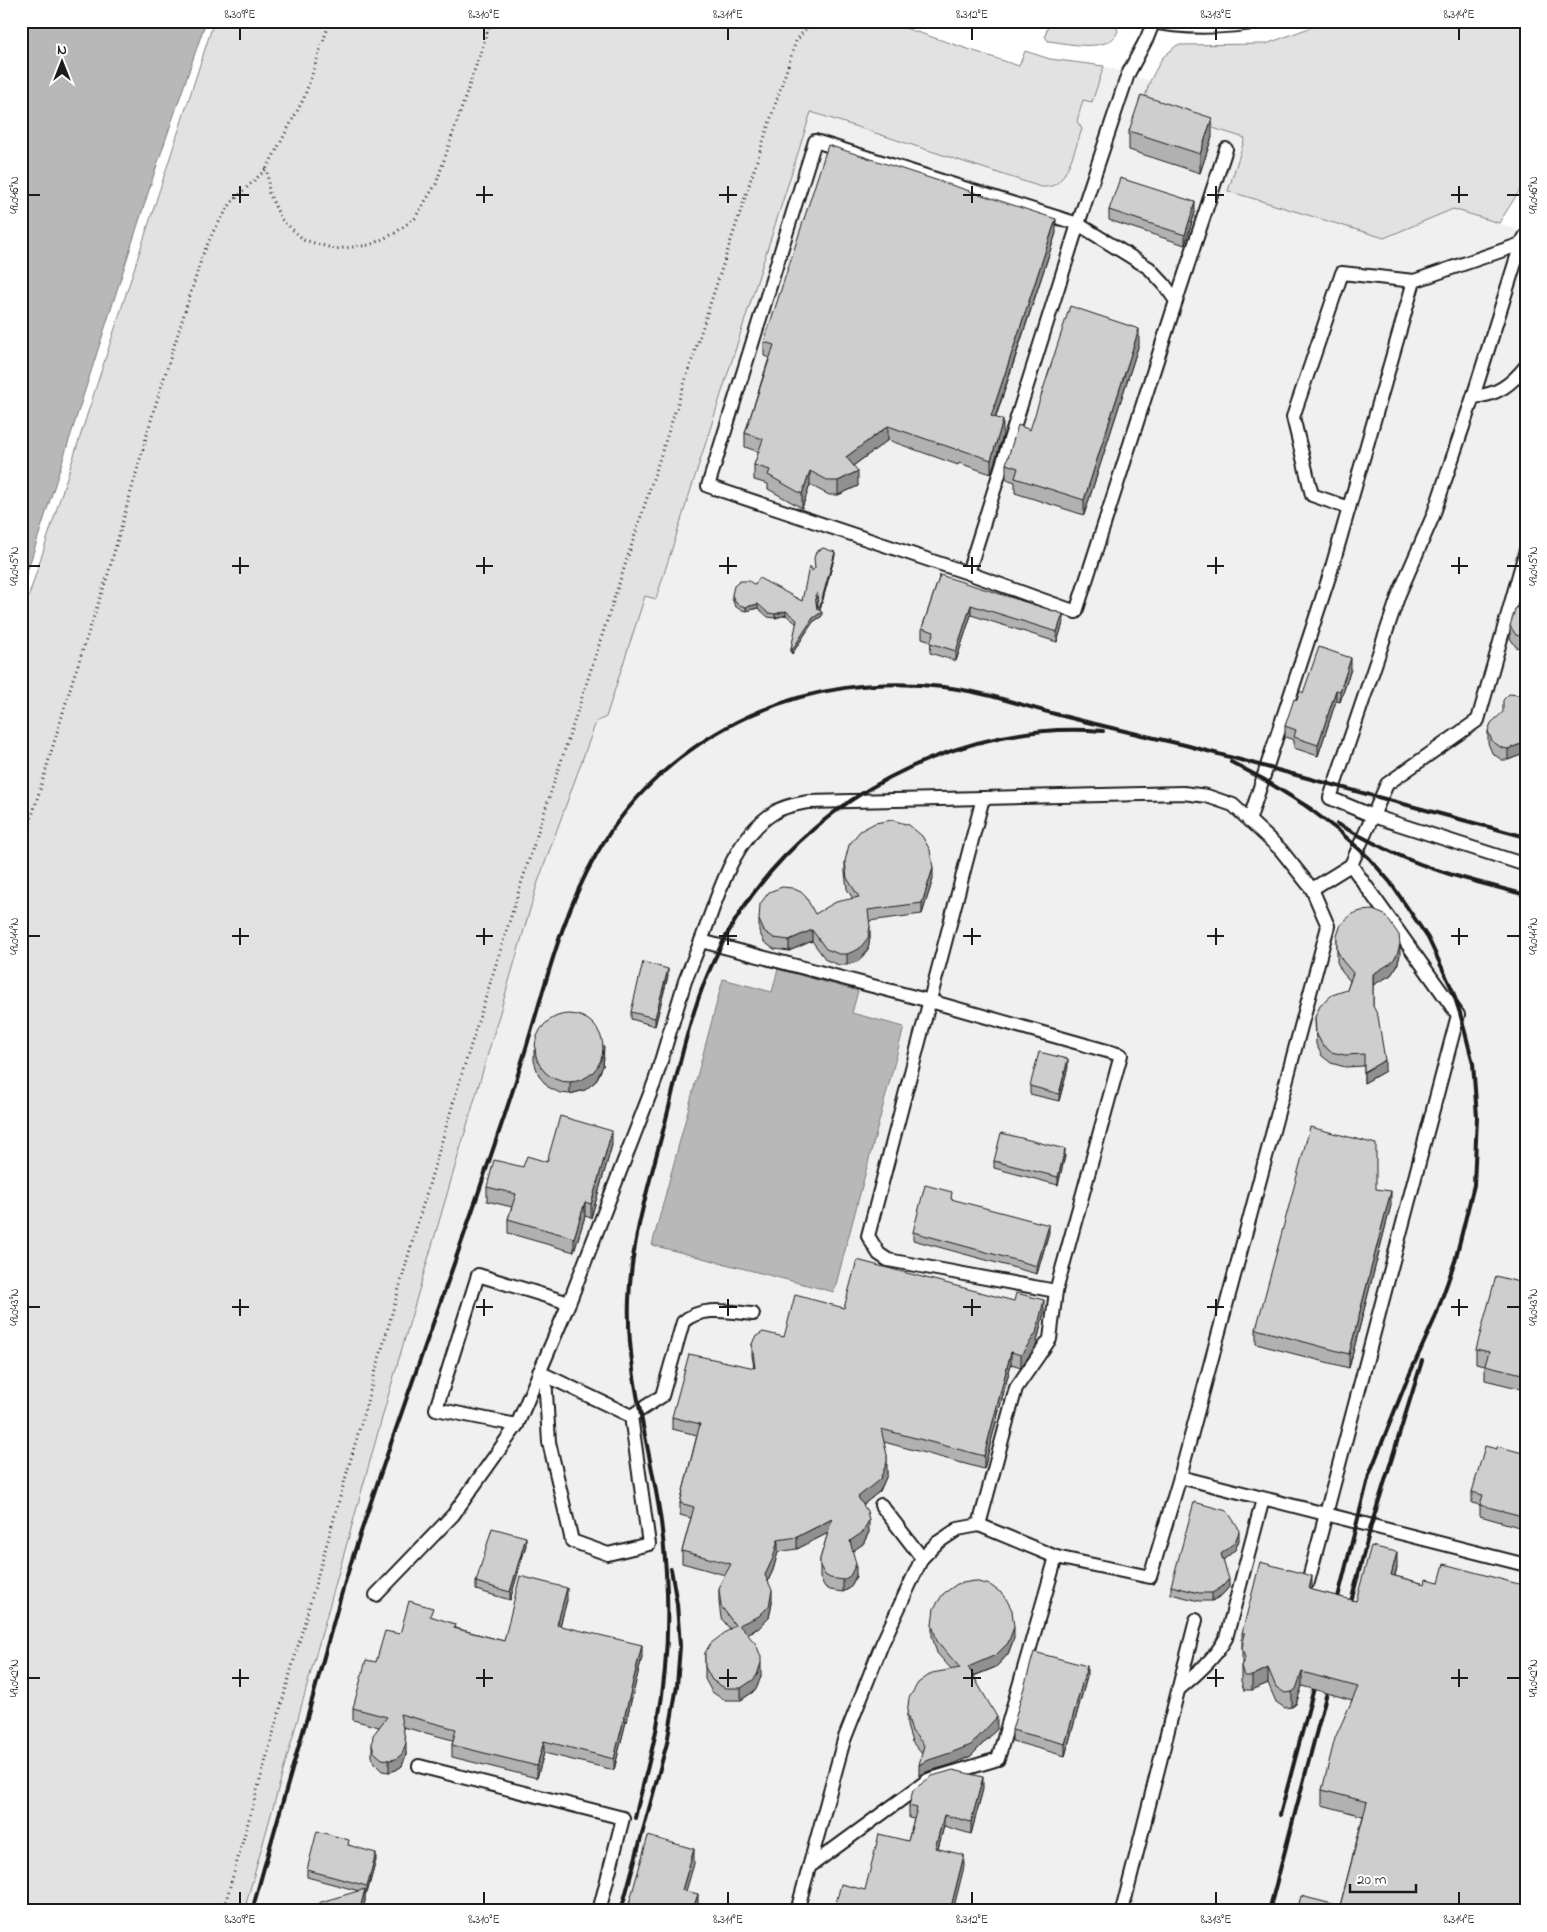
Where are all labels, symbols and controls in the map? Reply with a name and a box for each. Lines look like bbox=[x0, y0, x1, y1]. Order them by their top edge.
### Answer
text: 8.309°E bbox=[224, 6, 256, 24]
text: 8.310°E bbox=[468, 6, 500, 24]
text: 8.311°E bbox=[713, 6, 743, 24]
text: 8.312°E bbox=[956, 6, 988, 24]
text: 8.313°E bbox=[1200, 6, 1232, 24]
text: 8.314°E bbox=[1443, 6, 1475, 24]
north arrow bbox=[38, 38, 88, 88]
text: N bbox=[57, 40, 67, 61]
text: 49.046°N bbox=[6, 176, 24, 214]
text: 49.046°N bbox=[1525, 176, 1543, 214]
text: 49.045°N bbox=[6, 546, 24, 586]
text: 49.045°N bbox=[1525, 546, 1543, 586]
text: 49.044°N bbox=[6, 917, 24, 955]
text: 49.044°N bbox=[1525, 917, 1543, 955]
text: 49.043°N bbox=[6, 1288, 24, 1326]
text: 49.043°N bbox=[1525, 1288, 1543, 1326]
text: 49.042°N bbox=[6, 1659, 24, 1697]
text: 49.042°N bbox=[1525, 1659, 1543, 1697]
scale bar bbox=[1350, 1862, 1416, 1894]
text: 20 m bbox=[1357, 1869, 1387, 1891]
text: 8.309°E bbox=[224, 1911, 256, 1929]
text: 8.310°E bbox=[468, 1911, 500, 1929]
text: 8.311°E bbox=[713, 1911, 743, 1929]
text: 8.312°E bbox=[956, 1911, 988, 1929]
text: 8.313°E bbox=[1200, 1911, 1232, 1929]
text: 8.314°E bbox=[1443, 1911, 1475, 1929]

